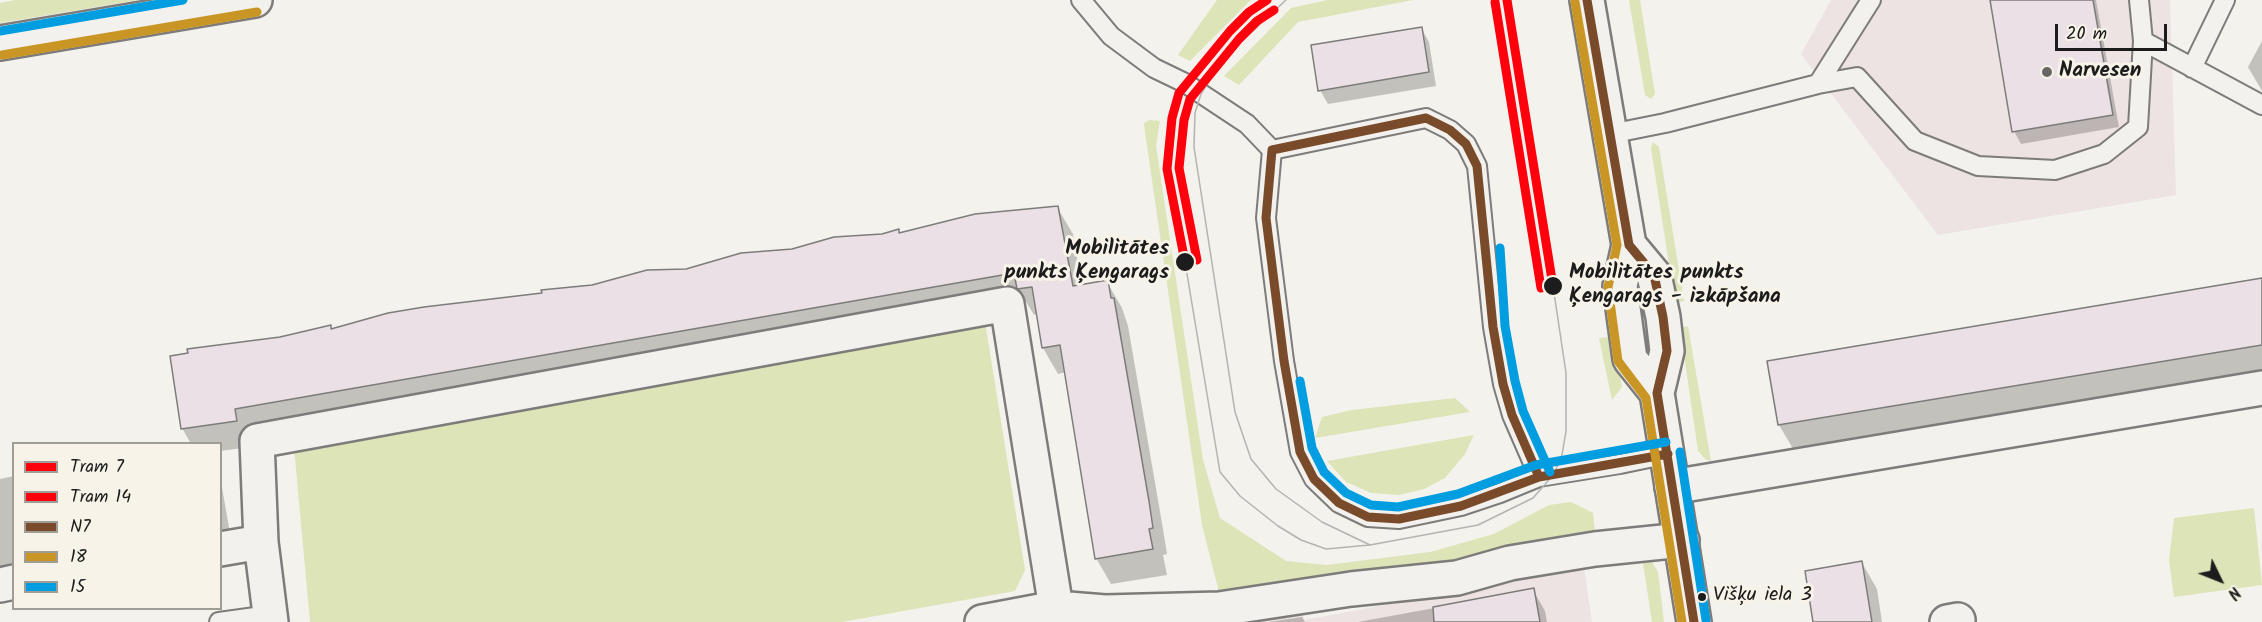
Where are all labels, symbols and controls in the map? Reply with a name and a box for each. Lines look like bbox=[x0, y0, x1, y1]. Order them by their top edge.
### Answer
scale bar bbox=[2058, 12, 2170, 50]
text: 20 m bbox=[2066, 20, 2107, 49]
place label: Narvesen bbox=[2059, 59, 2141, 85]
marker: Narvesen bbox=[2040, 65, 2054, 79]
place label: Mobilitātes punkts Ķengarags bbox=[1005, 237, 1169, 287]
marker: Mobilitātes punkts Ķengarags bbox=[1174, 251, 1196, 273]
place label: Mobilitātes punkts Ķengarags - izkāpšana bbox=[1569, 261, 1781, 311]
marker: Mobilitātes punkts Ķengarags - izkāpšana bbox=[1542, 275, 1564, 297]
legend bbox=[12, 442, 222, 610]
text: Tram 7 bbox=[70, 453, 124, 482]
text: Tram 14 bbox=[70, 483, 131, 512]
text: N7 bbox=[70, 513, 90, 542]
text: 18 bbox=[70, 543, 87, 572]
north arrow bbox=[2190, 550, 2250, 610]
text: 15 bbox=[70, 573, 85, 602]
text: N bbox=[2221, 580, 2246, 605]
place label: Višķu iela 3 bbox=[1713, 585, 1812, 609]
marker: Višķu iela 3 bbox=[1696, 591, 1708, 603]

